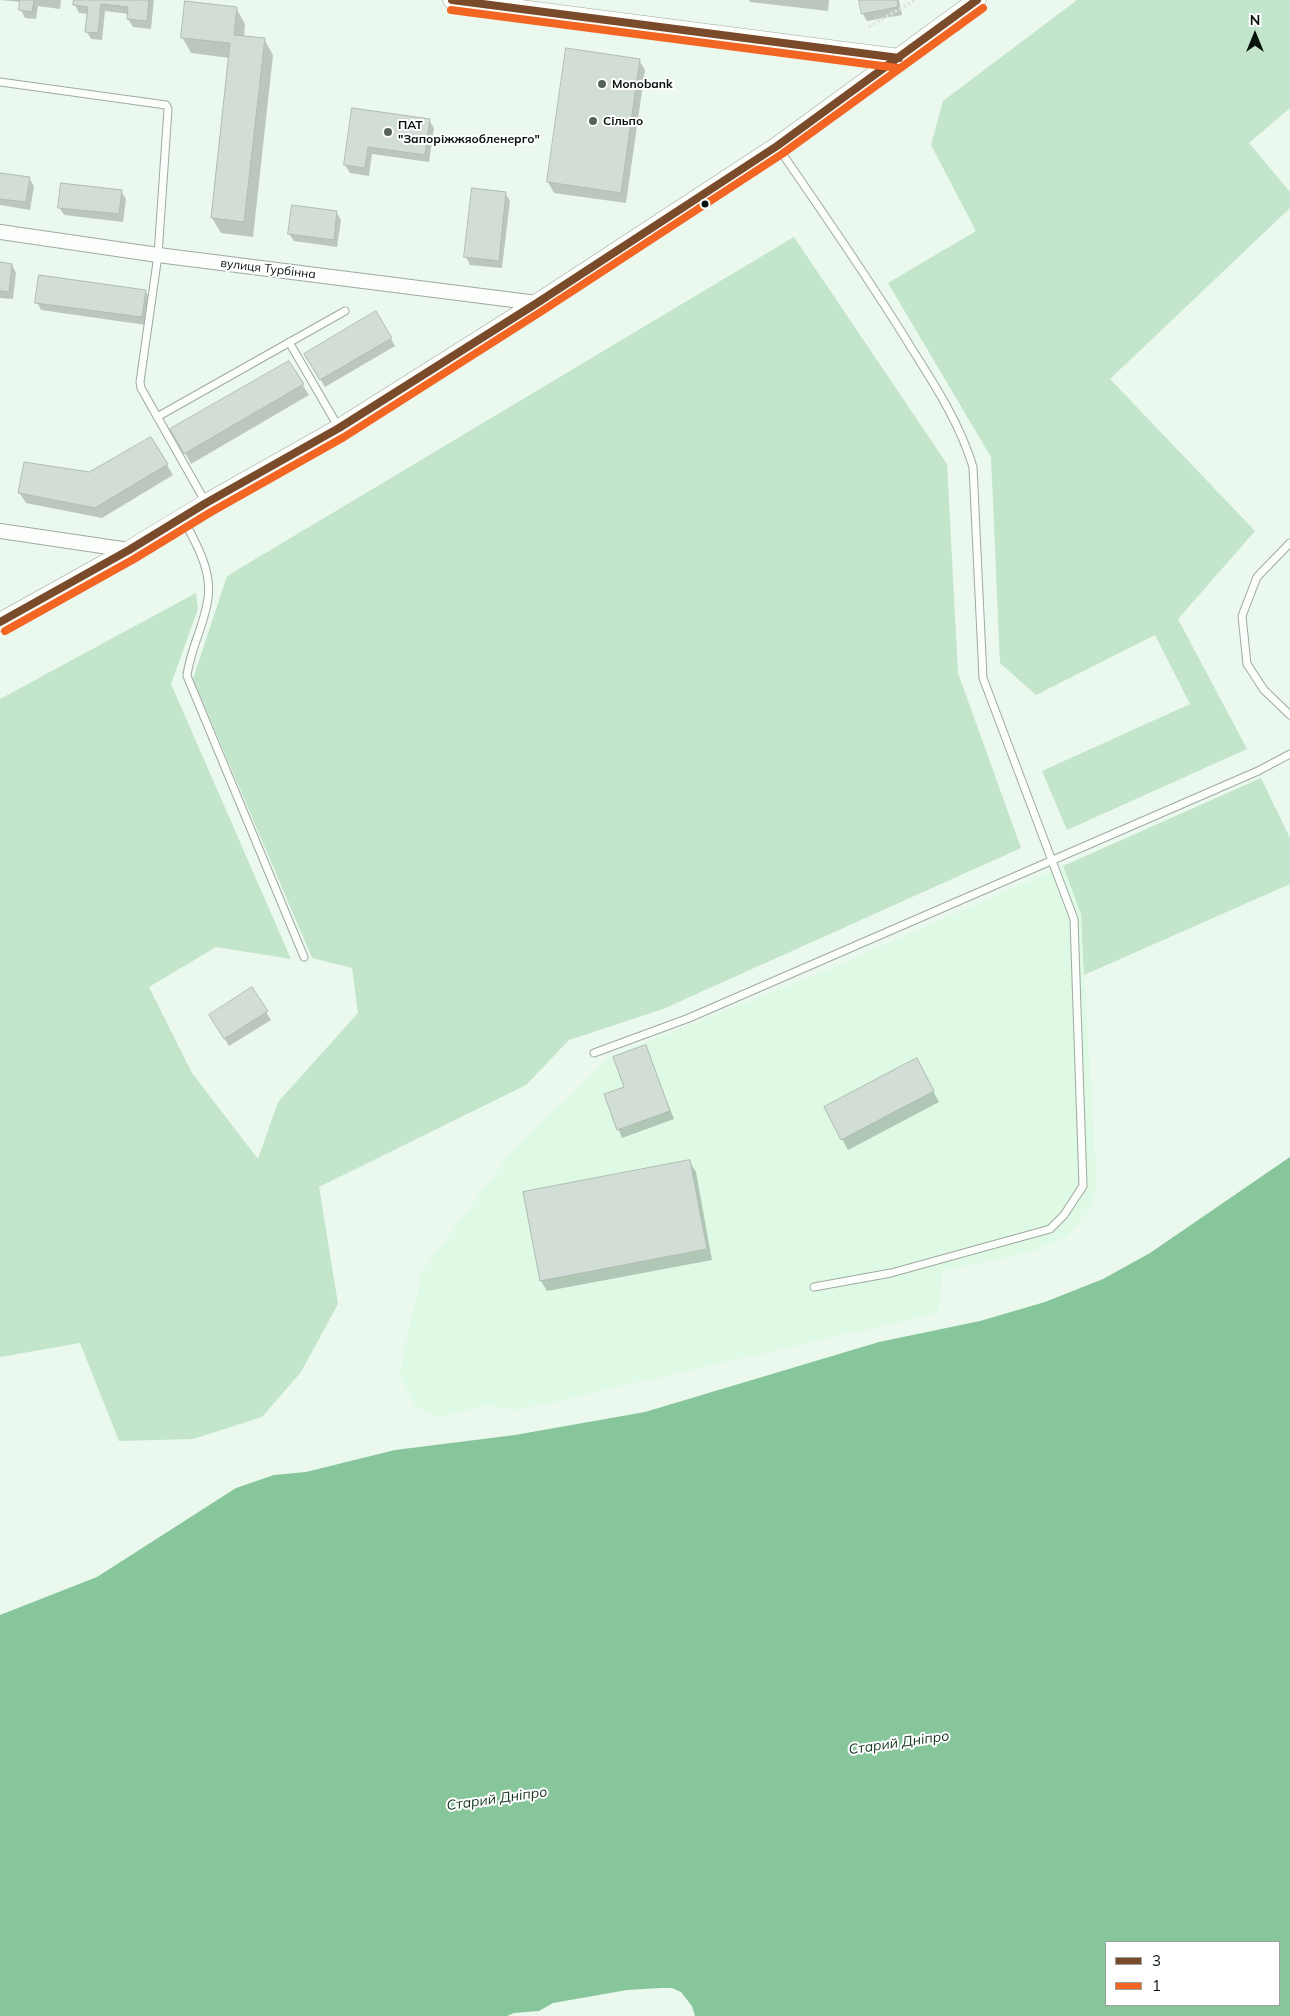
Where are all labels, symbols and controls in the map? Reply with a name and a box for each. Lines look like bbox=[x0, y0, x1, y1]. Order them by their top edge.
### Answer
north arrow bbox=[1230, 10, 1280, 60]
text: N bbox=[1250, 11, 1260, 29]
place label: Monobank bbox=[612, 77, 673, 91]
marker: Monobank bbox=[596, 78, 608, 90]
place label: Сільпо bbox=[603, 114, 643, 128]
marker: Сільпо bbox=[587, 115, 599, 127]
place label: ПАТ "Запоріжжяобленерго" bbox=[398, 118, 540, 146]
marker: ПАТ "Запоріжжяобленерго" bbox=[382, 126, 394, 138]
unlabelled marker bbox=[700, 199, 710, 209]
street label: вулиця Турбінна bbox=[220, 256, 316, 282]
water label: Старий Дніпро bbox=[848, 1728, 950, 1758]
water label: Старий Дніпро bbox=[446, 1784, 548, 1814]
legend bbox=[1105, 1941, 1280, 2006]
text: 3 bbox=[1152, 1951, 1161, 1970]
text: 1 bbox=[1152, 1976, 1161, 1995]

